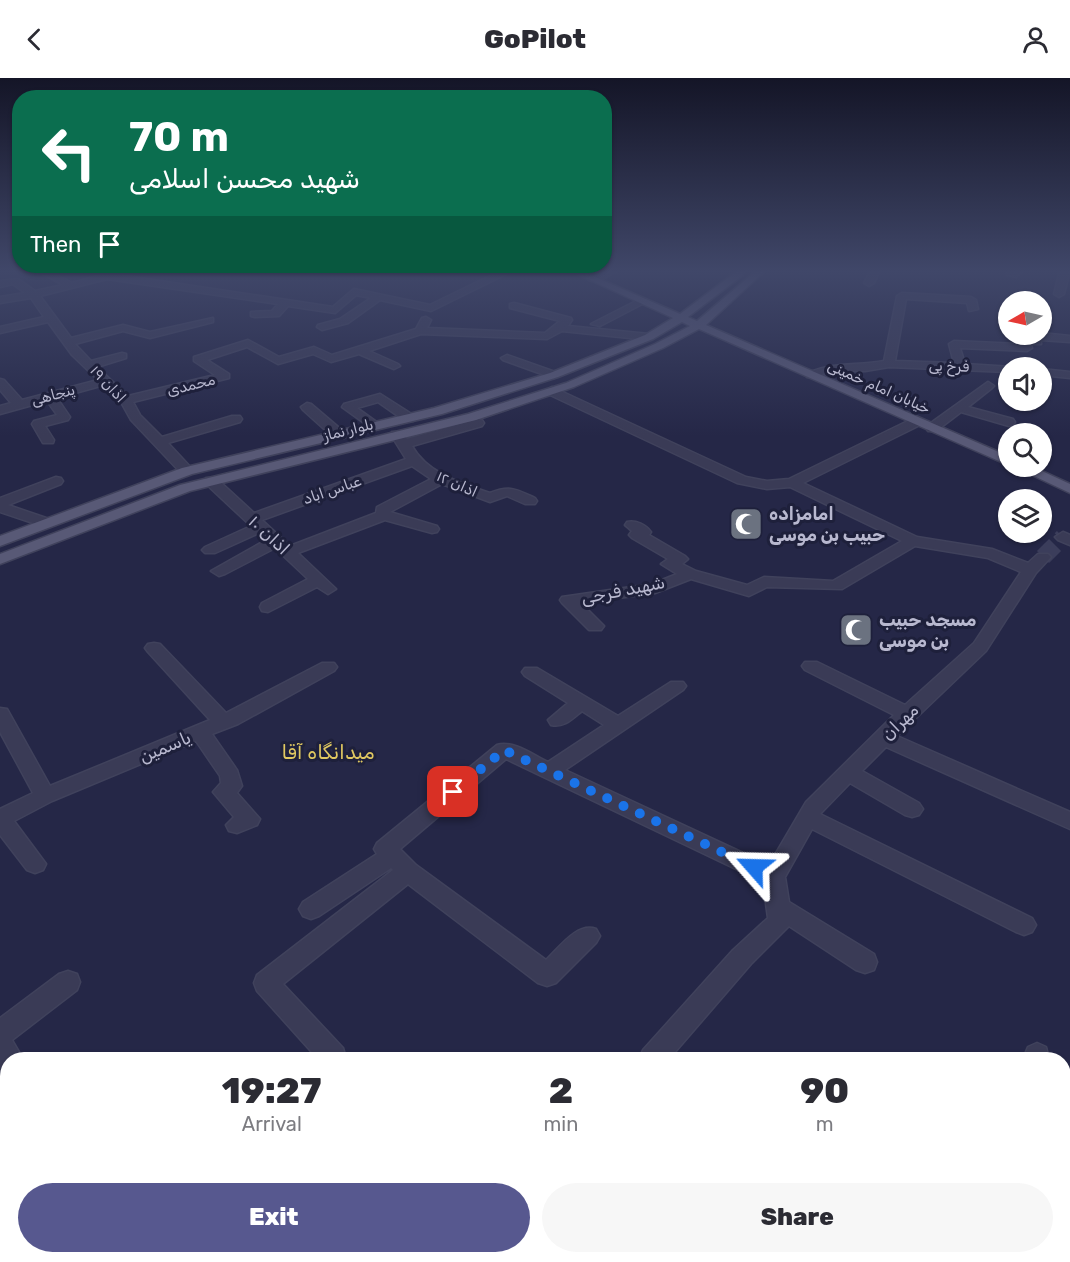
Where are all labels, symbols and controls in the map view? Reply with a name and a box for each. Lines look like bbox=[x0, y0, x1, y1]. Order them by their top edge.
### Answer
icon: back bbox=[18, 23, 51, 56]
text: GoPilot bbox=[484, 23, 586, 55]
icon: person bbox=[1019, 23, 1052, 56]
text: 70 m bbox=[129, 112, 229, 162]
icon: left bbox=[30, 114, 108, 192]
text: شهید محسن اسلامی bbox=[129, 163, 360, 195]
icon: arrive bbox=[93, 228, 126, 261]
text: Then bbox=[30, 231, 81, 258]
north arrow bbox=[998, 291, 1052, 345]
map controls bbox=[998, 291, 1052, 543]
street label: خیابان امام خمینی bbox=[824, 356, 933, 419]
street label: فرخ پی bbox=[928, 356, 970, 378]
button: sound bbox=[998, 357, 1052, 411]
street label: اذان ۱۹ bbox=[86, 362, 130, 406]
street label: محمدی bbox=[165, 370, 217, 400]
street label: پنجاهی bbox=[29, 381, 77, 410]
street label: بلوار نماز bbox=[320, 415, 375, 445]
button: search bbox=[998, 423, 1052, 477]
street label: اذان ۱۲ bbox=[434, 467, 480, 501]
street label: عباس اباد bbox=[301, 472, 363, 508]
button: layers bbox=[998, 489, 1052, 543]
place label: امامزاده حبیب بن موسی bbox=[769, 503, 885, 546]
mosque icon: امامزاده حبیب بن موسی bbox=[728, 506, 764, 542]
street label: اذان ۱۰ bbox=[244, 510, 294, 560]
street label: شهید فرجی bbox=[579, 571, 667, 609]
place label: مسجد حبیب بن موسی bbox=[879, 609, 976, 652]
mosque icon: مسجد حبیب بن موسی bbox=[838, 612, 874, 648]
street label: مهران bbox=[877, 699, 923, 745]
street label: یاسمین bbox=[136, 726, 194, 768]
district label: میدانگاه آقا bbox=[281, 740, 375, 764]
pin bbox=[427, 766, 478, 817]
icon: arrive bbox=[436, 775, 469, 808]
position arrow bbox=[722, 835, 786, 899]
text: 19:27 bbox=[222, 1069, 322, 1112]
text: 2 bbox=[549, 1069, 573, 1112]
text: 90 bbox=[800, 1069, 849, 1112]
text: Arrival bbox=[242, 1112, 302, 1136]
text: min bbox=[544, 1112, 578, 1136]
text: m bbox=[816, 1112, 834, 1136]
button: Exit bbox=[18, 1183, 530, 1252]
button: Share bbox=[542, 1183, 1053, 1252]

